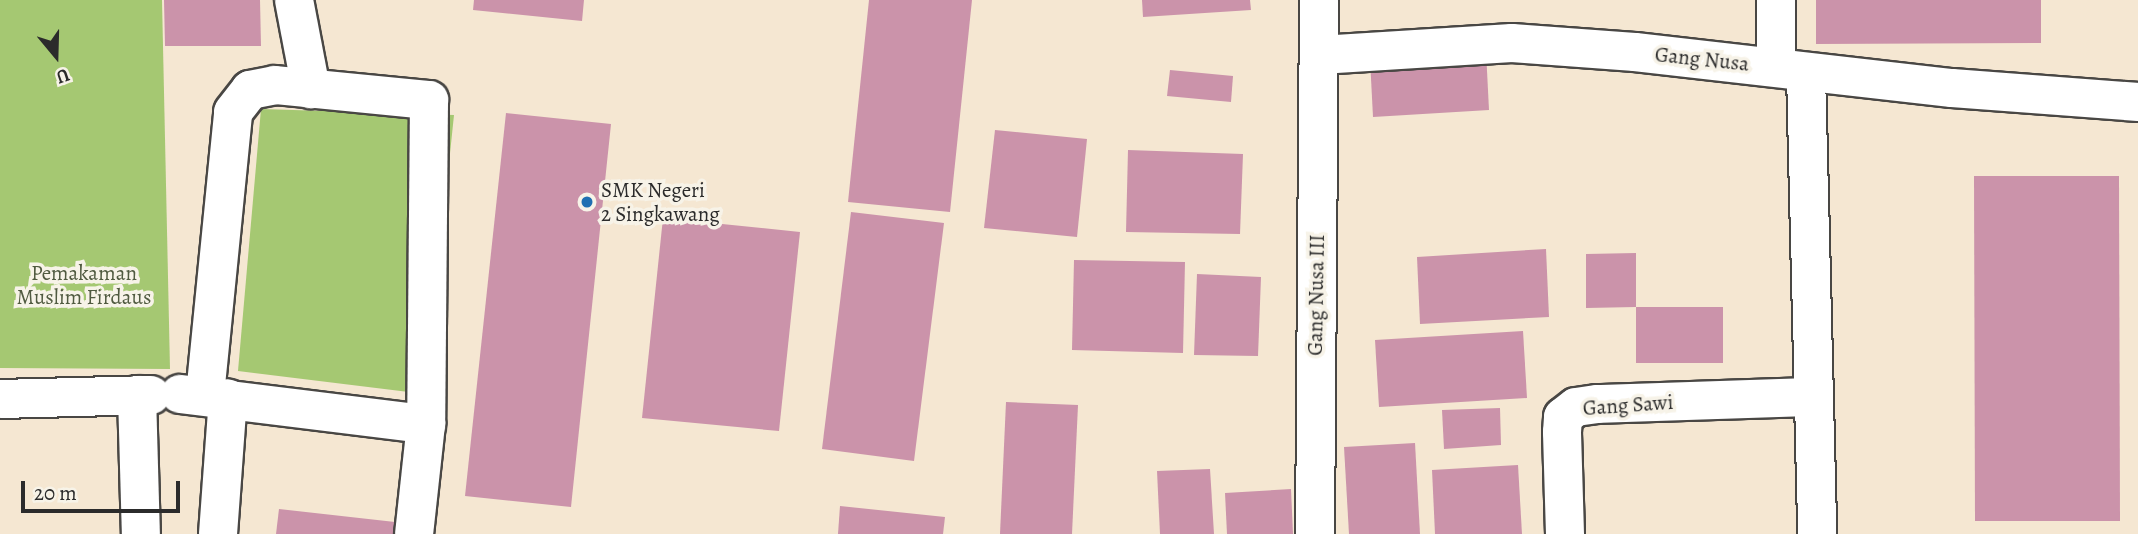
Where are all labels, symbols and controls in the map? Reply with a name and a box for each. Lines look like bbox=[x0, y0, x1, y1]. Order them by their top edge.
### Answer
north arrow bbox=[21, 21, 91, 91]
street label: Gang Nusa bbox=[1654, 42, 1750, 76]
text: U bbox=[53, 62, 73, 90]
place label: SMK Negeri 2 Singkawang bbox=[601, 177, 720, 227]
marker: SMK Negeri 2 Singkawang bbox=[579, 194, 595, 210]
street label: Gang Nusa III bbox=[1302, 234, 1330, 356]
park label: Pemakaman Muslim Firdaus bbox=[17, 260, 151, 310]
street label: Gang Sawi bbox=[1582, 389, 1674, 421]
scale bar bbox=[24, 468, 184, 512]
text: 20 m bbox=[34, 479, 77, 507]

